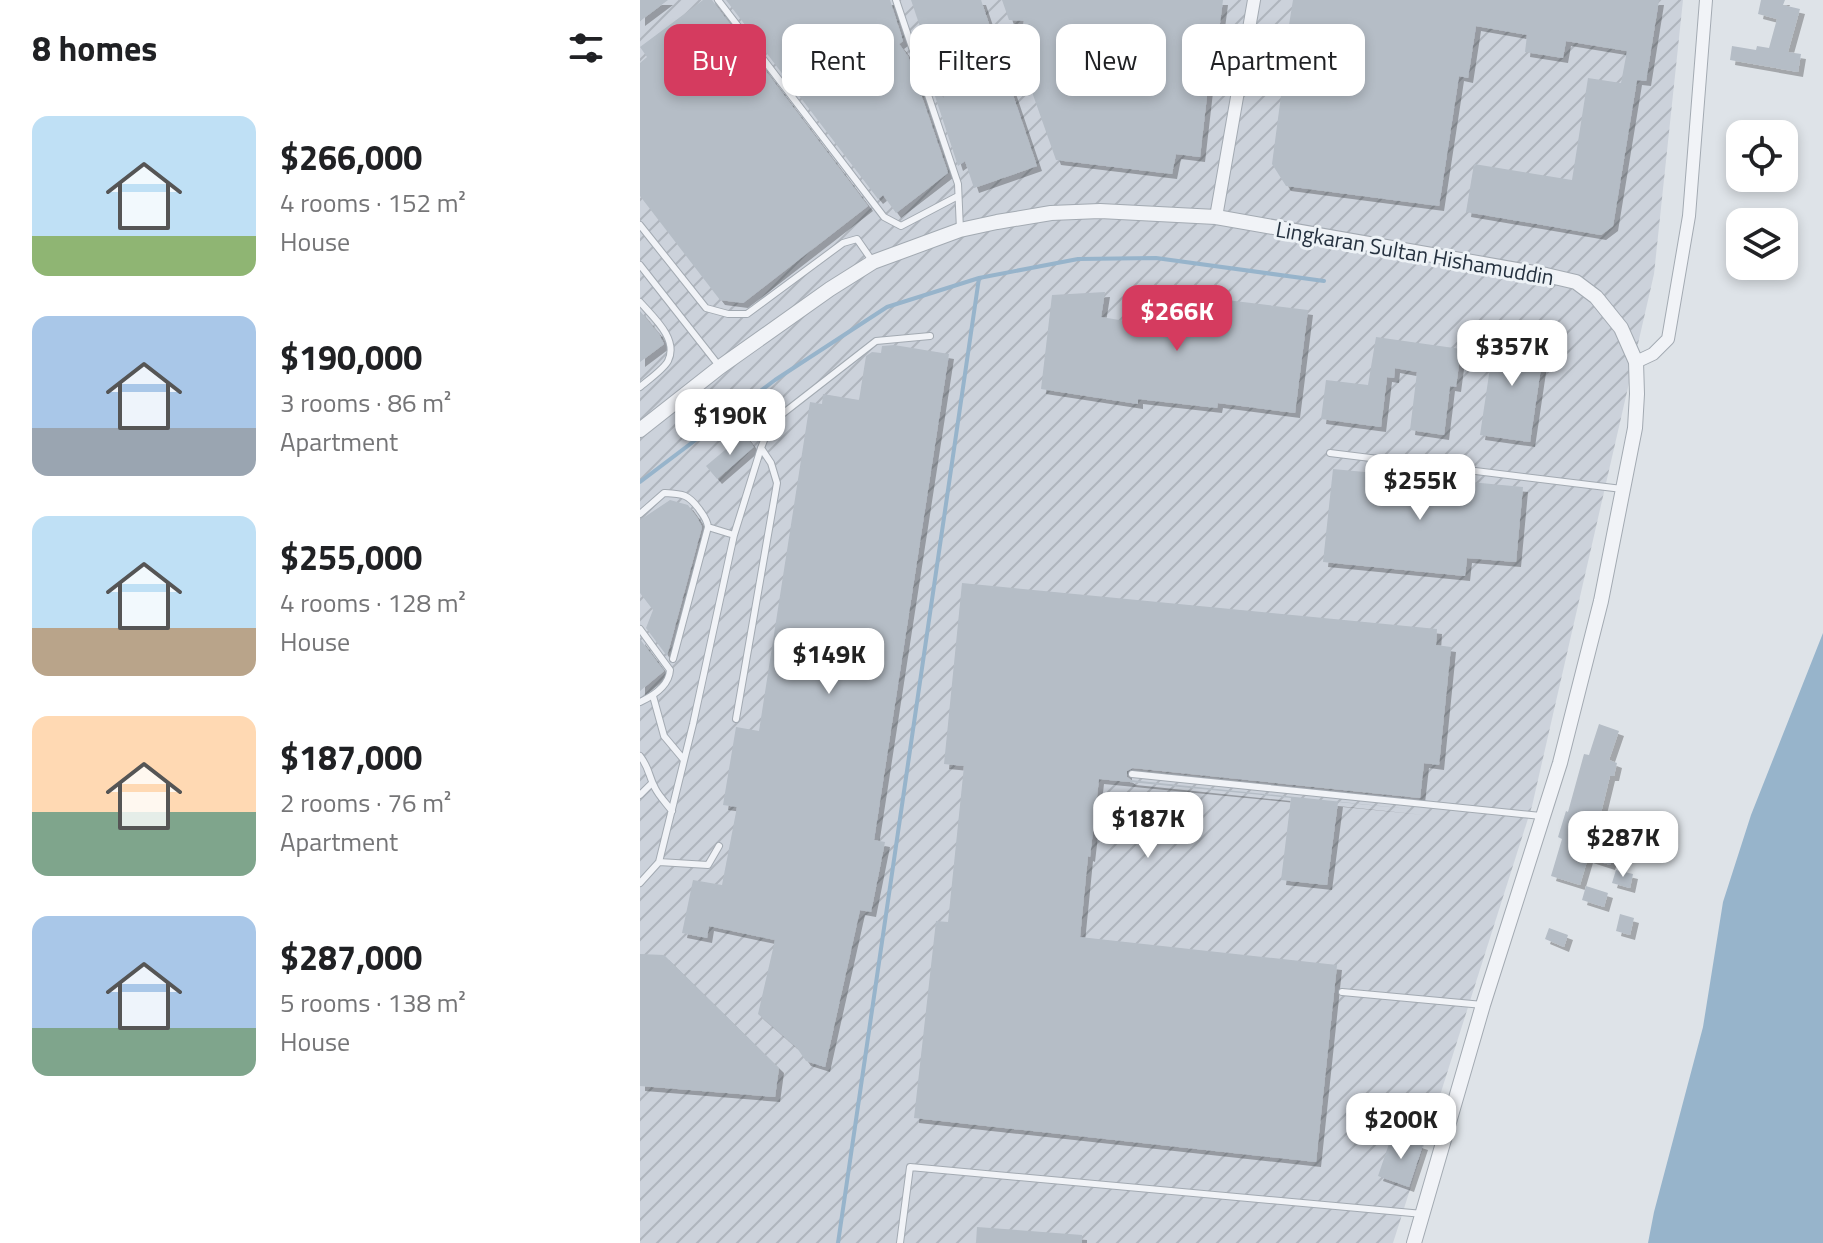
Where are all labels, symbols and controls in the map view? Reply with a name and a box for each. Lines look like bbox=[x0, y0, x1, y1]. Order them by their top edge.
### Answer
text: 8 homes bbox=[32, 22, 157, 74]
chip: Buy bbox=[664, 24, 766, 96]
chip: Rent bbox=[782, 24, 894, 96]
chip: Filters bbox=[910, 24, 1040, 96]
chip: New bbox=[1056, 24, 1166, 96]
chip: Apartment bbox=[1182, 24, 1365, 96]
icon: filters bbox=[564, 26, 608, 70]
map controls bbox=[1726, 120, 1798, 280]
button: locate bbox=[1726, 120, 1798, 192]
text: $266,000 bbox=[280, 131, 422, 183]
icon: home bbox=[96, 148, 192, 244]
text: 4 rooms · 152 m² bbox=[280, 183, 466, 222]
button: layers bbox=[1726, 208, 1798, 280]
street label: Lingkaran Sultan Hishamuddin bbox=[1273, 212, 1557, 294]
text: House bbox=[280, 222, 350, 261]
pin: $266K bbox=[1121, 285, 1233, 353]
text: $266K bbox=[1140, 291, 1214, 330]
pin: $357K bbox=[1456, 320, 1568, 388]
text: $357K bbox=[1475, 326, 1549, 365]
text: $190,000 bbox=[280, 331, 422, 383]
icon: home bbox=[96, 348, 192, 444]
text: 3 rooms · 86 m² bbox=[280, 383, 451, 422]
pin: $190K bbox=[674, 389, 786, 457]
text: $190K bbox=[693, 395, 767, 434]
text: Apartment bbox=[280, 422, 398, 461]
pin: $255K bbox=[1364, 454, 1476, 522]
text: $255K bbox=[1383, 460, 1457, 499]
text: $255,000 bbox=[280, 531, 422, 583]
icon: home bbox=[96, 548, 192, 644]
text: 4 rooms · 128 m² bbox=[280, 583, 466, 622]
text: House bbox=[280, 622, 350, 661]
pin: $149K bbox=[773, 628, 885, 696]
text: $149K bbox=[792, 634, 866, 673]
text: $187,000 bbox=[280, 731, 422, 783]
icon: home bbox=[96, 748, 192, 844]
text: 2 rooms · 76 m² bbox=[280, 783, 451, 822]
pin: $187K bbox=[1092, 792, 1204, 860]
text: $187K bbox=[1111, 798, 1185, 837]
pin: $287K bbox=[1567, 811, 1679, 879]
text: $287K bbox=[1586, 817, 1660, 856]
text: Apartment bbox=[280, 822, 398, 861]
text: $287,000 bbox=[280, 931, 422, 983]
icon: home bbox=[96, 948, 192, 1044]
text: 5 rooms · 138 m² bbox=[280, 983, 466, 1022]
text: House bbox=[280, 1022, 350, 1061]
pin: $200K bbox=[1345, 1093, 1457, 1161]
text: $200K bbox=[1364, 1099, 1438, 1138]

